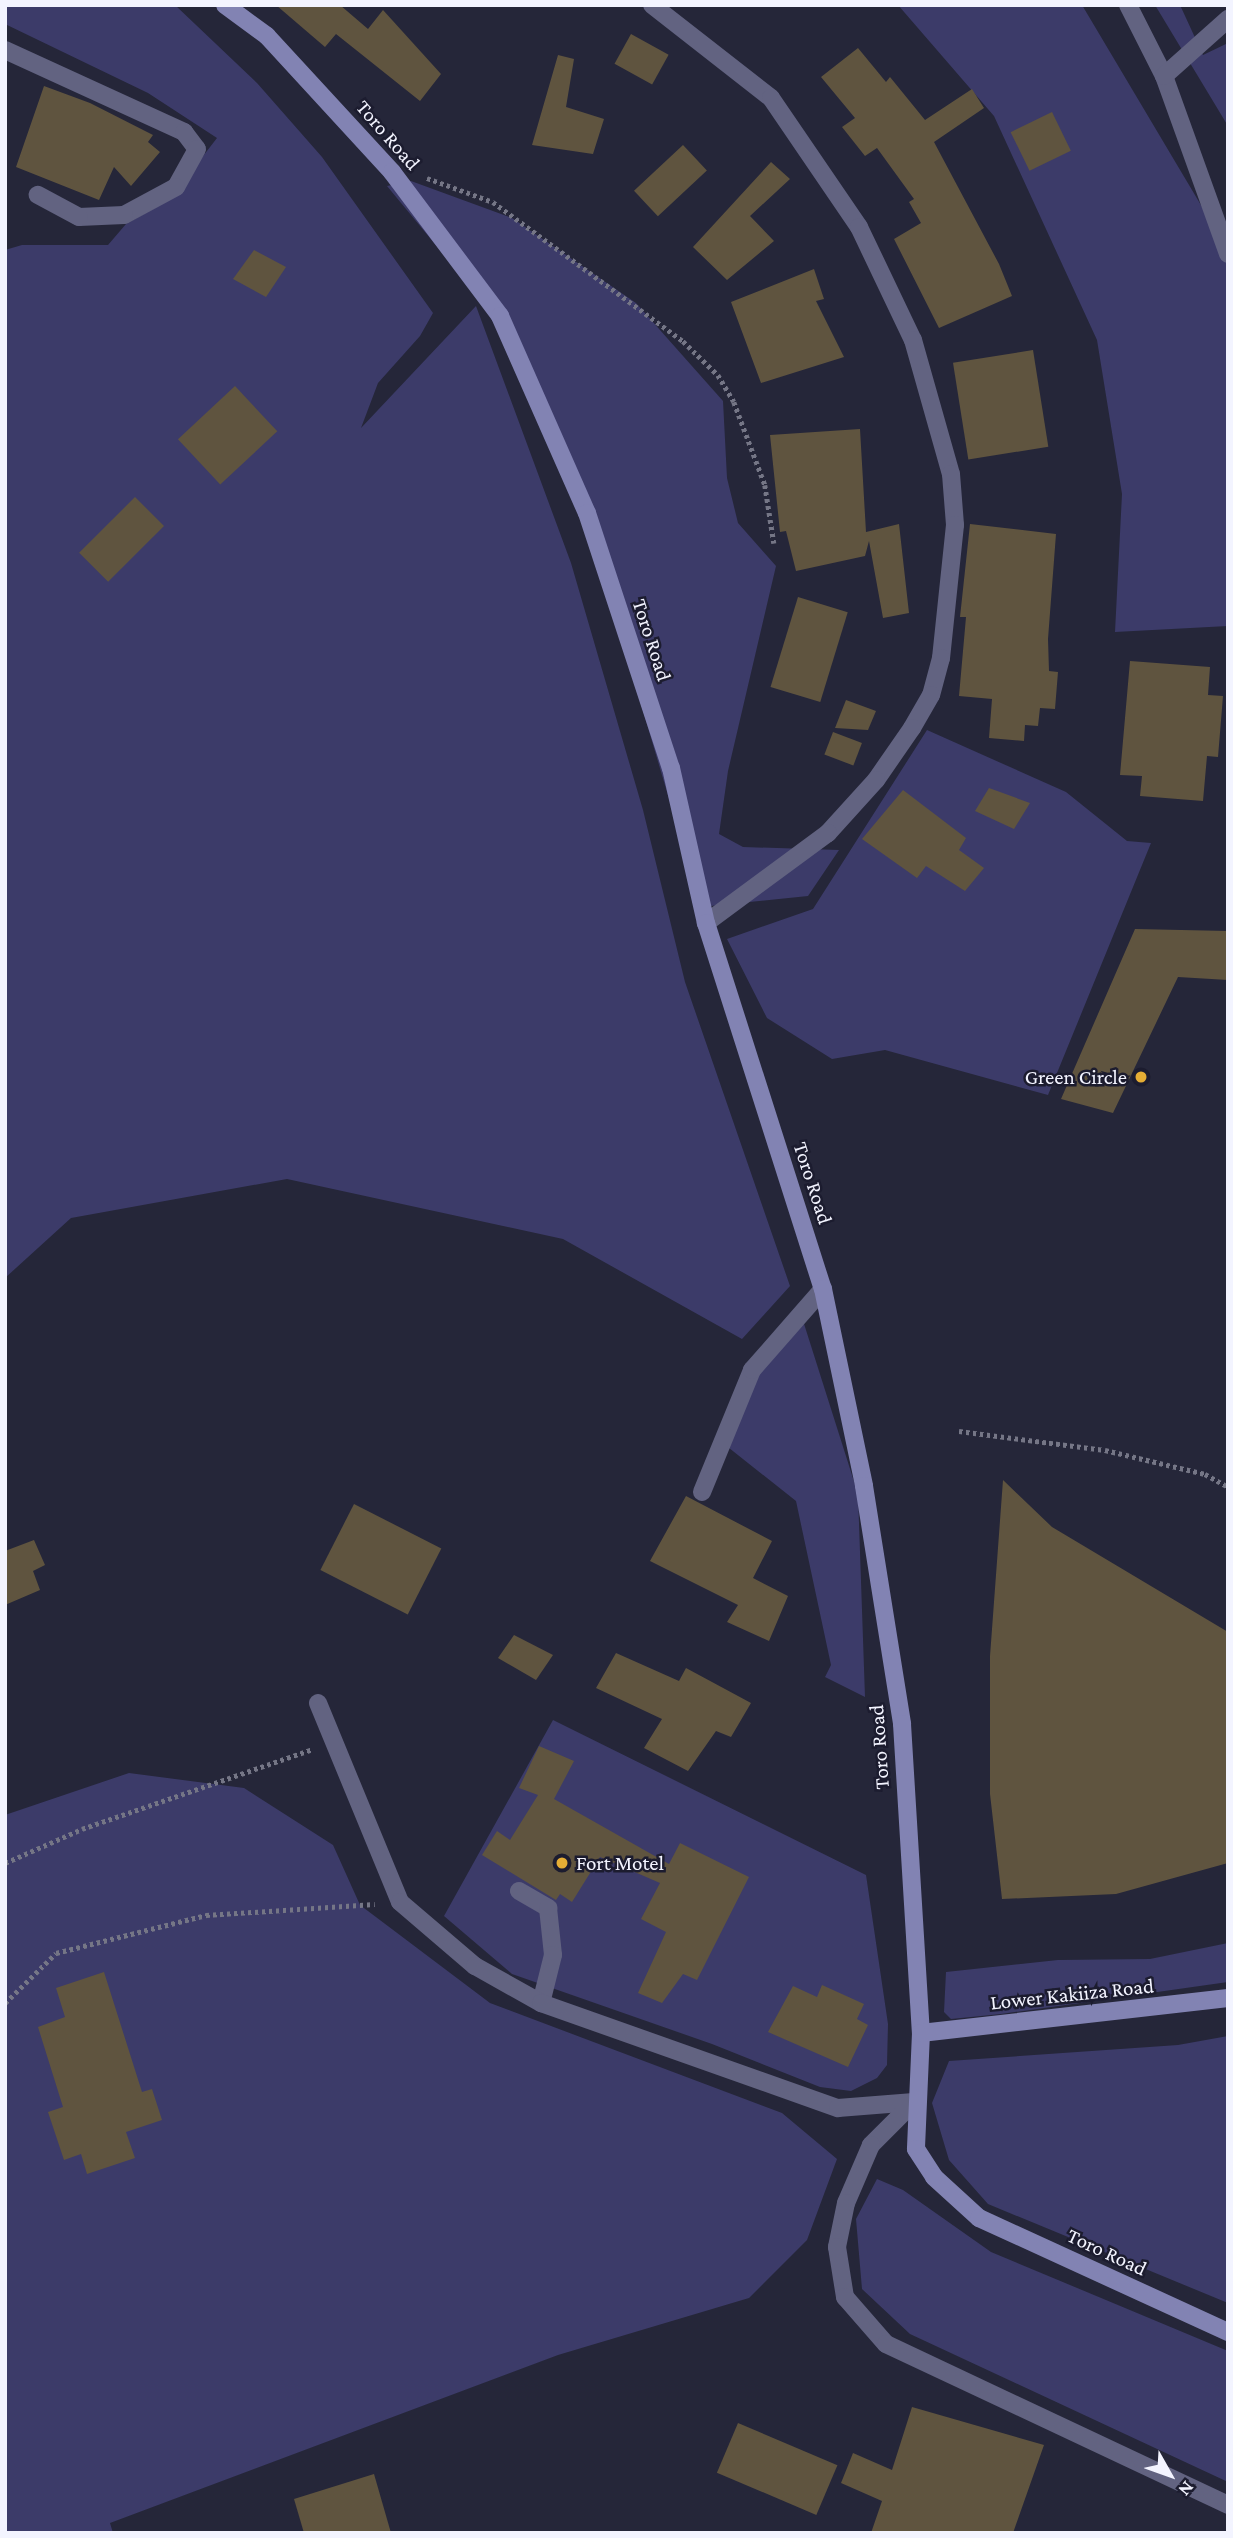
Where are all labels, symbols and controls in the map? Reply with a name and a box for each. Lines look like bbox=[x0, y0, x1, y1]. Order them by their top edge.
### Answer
street label: Toro Road bbox=[351, 95, 425, 175]
street label: Toro Road bbox=[627, 596, 677, 684]
place label: Green Circle bbox=[1025, 1064, 1127, 1090]
marker: Green Circle bbox=[1133, 1069, 1149, 1085]
street label: Toro Road bbox=[788, 1139, 838, 1227]
street label: Toro Road bbox=[863, 1704, 895, 1790]
place label: Fort Motel bbox=[576, 1850, 664, 1876]
marker: Fort Motel bbox=[554, 1855, 570, 1871]
street label: Lower Kakiiza Road bbox=[989, 1973, 1155, 2015]
street label: Toro Road bbox=[1063, 2223, 1151, 2281]
north arrow bbox=[1135, 2440, 1205, 2510]
text: N bbox=[1174, 2477, 1199, 2501]

